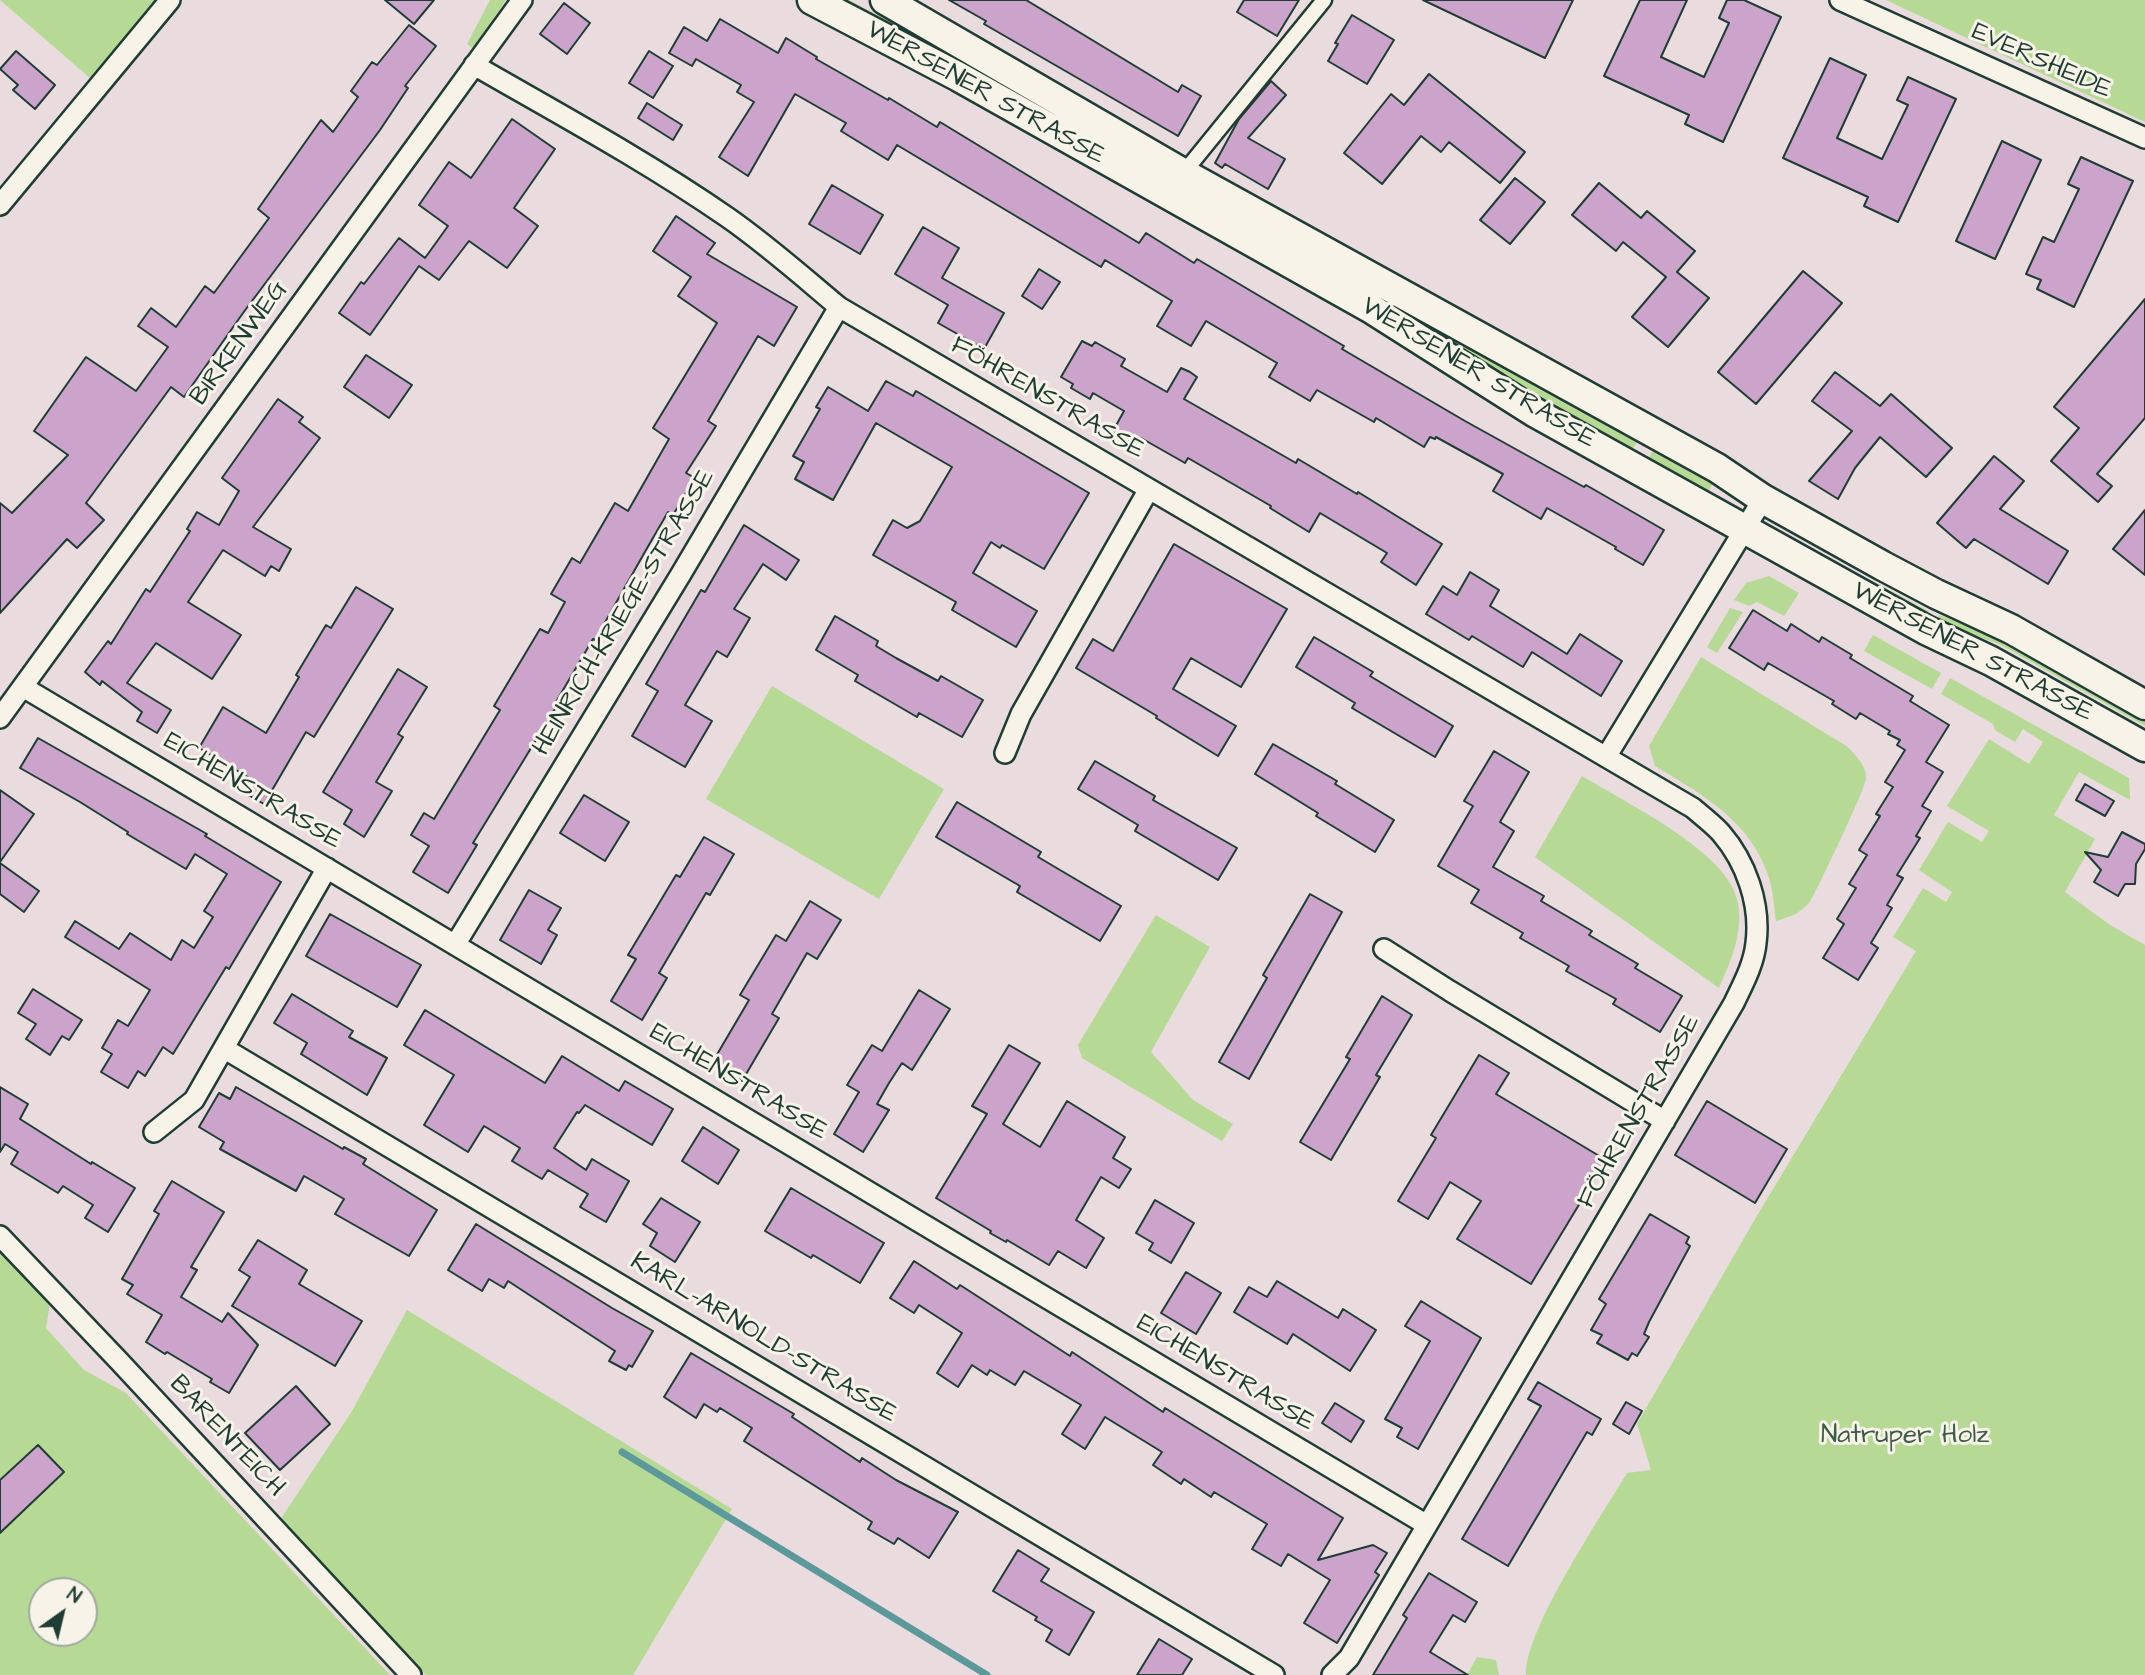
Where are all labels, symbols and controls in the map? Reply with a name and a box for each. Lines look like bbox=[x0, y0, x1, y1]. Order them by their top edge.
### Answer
street label: WERSENER STRASSE bbox=[860, 15, 1110, 173]
street label: EVERSHEIDE bbox=[1966, 17, 2116, 107]
street label: BIRKENWEG bbox=[184, 276, 296, 412]
street label: WERSENER STRASSE bbox=[1355, 292, 1601, 456]
street label: FÖHRENSTRASSE bbox=[945, 331, 1149, 467]
street label: HEINRICH-KRIEGE-STRASSE bbox=[527, 464, 723, 762]
street label: WERSENER STRASSE bbox=[1846, 576, 2098, 730]
street label: EICHENSTRASSE bbox=[157, 727, 347, 857]
street label: FÖHRENSTRASSE bbox=[1572, 1010, 1708, 1214]
street label: EICHENSTRASSE bbox=[643, 1018, 833, 1148]
street label: KARL-ARNOLD-STRASSE bbox=[624, 1247, 902, 1431]
street label: EICHENSTRASSE bbox=[1130, 1309, 1320, 1439]
street label: BARENTEICH bbox=[162, 1370, 290, 1504]
park label: Natruper Holz bbox=[1821, 1421, 1989, 1453]
north arrow bbox=[28, 1577, 98, 1647]
text: N bbox=[61, 1581, 86, 1610]

